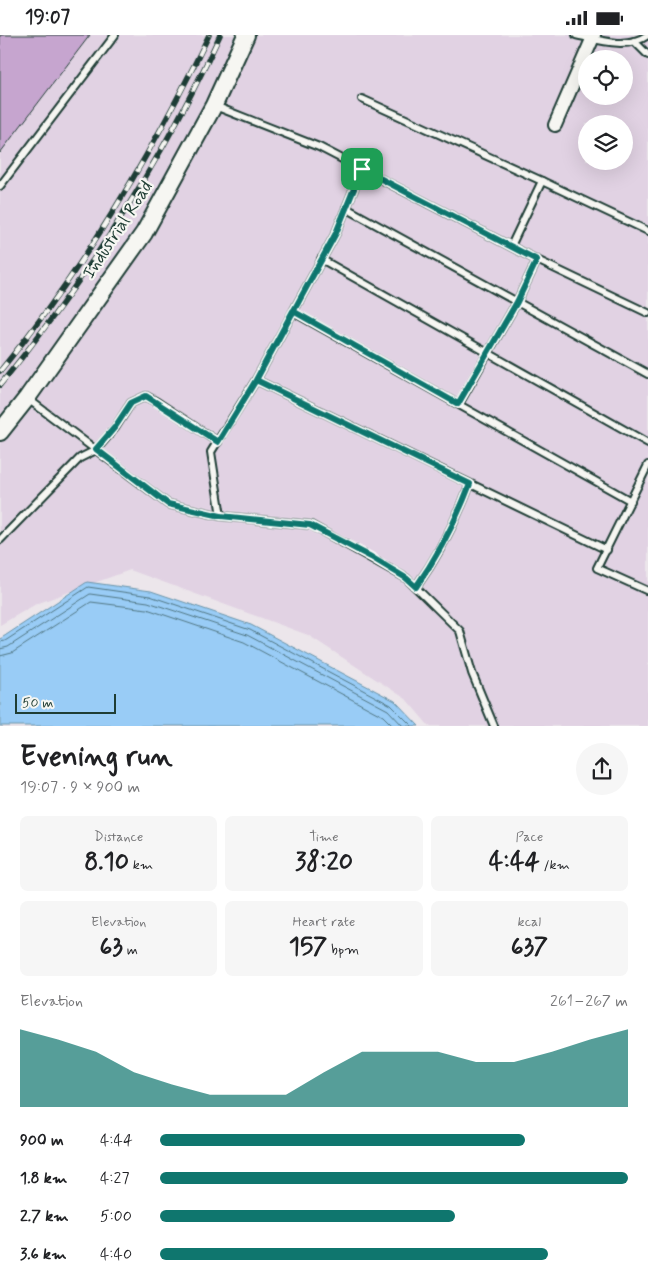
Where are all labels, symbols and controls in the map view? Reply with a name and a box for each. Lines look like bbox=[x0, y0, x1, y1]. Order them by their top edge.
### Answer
text: 19:07 bbox=[25, 5, 70, 30]
map controls bbox=[578, 50, 633, 170]
button: locate bbox=[578, 50, 633, 105]
button: layers bbox=[578, 115, 633, 170]
pin bbox=[341, 148, 383, 190]
icon: arrive bbox=[348, 155, 376, 183]
street label: Industrial Road bbox=[77, 176, 159, 284]
scale bar bbox=[15, 691, 116, 714]
text: 50 m bbox=[22, 694, 53, 712]
text: Evening run bbox=[20, 739, 173, 776]
button: share bbox=[576, 743, 628, 795]
text: 19:07 · 9 × 900 m bbox=[20, 777, 140, 798]
text: Distance bbox=[94, 828, 143, 846]
text: Time bbox=[309, 828, 339, 846]
text: Pace bbox=[515, 828, 543, 846]
text: 8.10 bbox=[84, 846, 129, 879]
text: 38:20 bbox=[295, 846, 353, 879]
text: 4:44 bbox=[489, 846, 540, 879]
text: km bbox=[129, 856, 153, 874]
text: /km bbox=[540, 856, 570, 874]
text: Elevation bbox=[91, 913, 146, 931]
text: Heart rate bbox=[293, 913, 355, 931]
text: kcal bbox=[518, 913, 541, 931]
text: 63 bbox=[100, 931, 123, 964]
text: 157 bbox=[289, 931, 327, 964]
text: 637 bbox=[511, 931, 548, 964]
text: m bbox=[123, 941, 138, 959]
text: bpm bbox=[327, 941, 359, 959]
text: Elevation bbox=[20, 991, 83, 1012]
text: 261–267 m bbox=[550, 991, 628, 1012]
text: 900 m bbox=[20, 1130, 64, 1151]
text: 4:44 bbox=[100, 1130, 133, 1151]
text: 1.8 km bbox=[20, 1168, 67, 1189]
text: 4:27 bbox=[100, 1168, 129, 1189]
text: 2.7 km bbox=[20, 1206, 69, 1227]
text: 5:00 bbox=[100, 1206, 132, 1227]
text: 3.6 km bbox=[20, 1244, 66, 1265]
text: 4:40 bbox=[100, 1244, 132, 1265]

